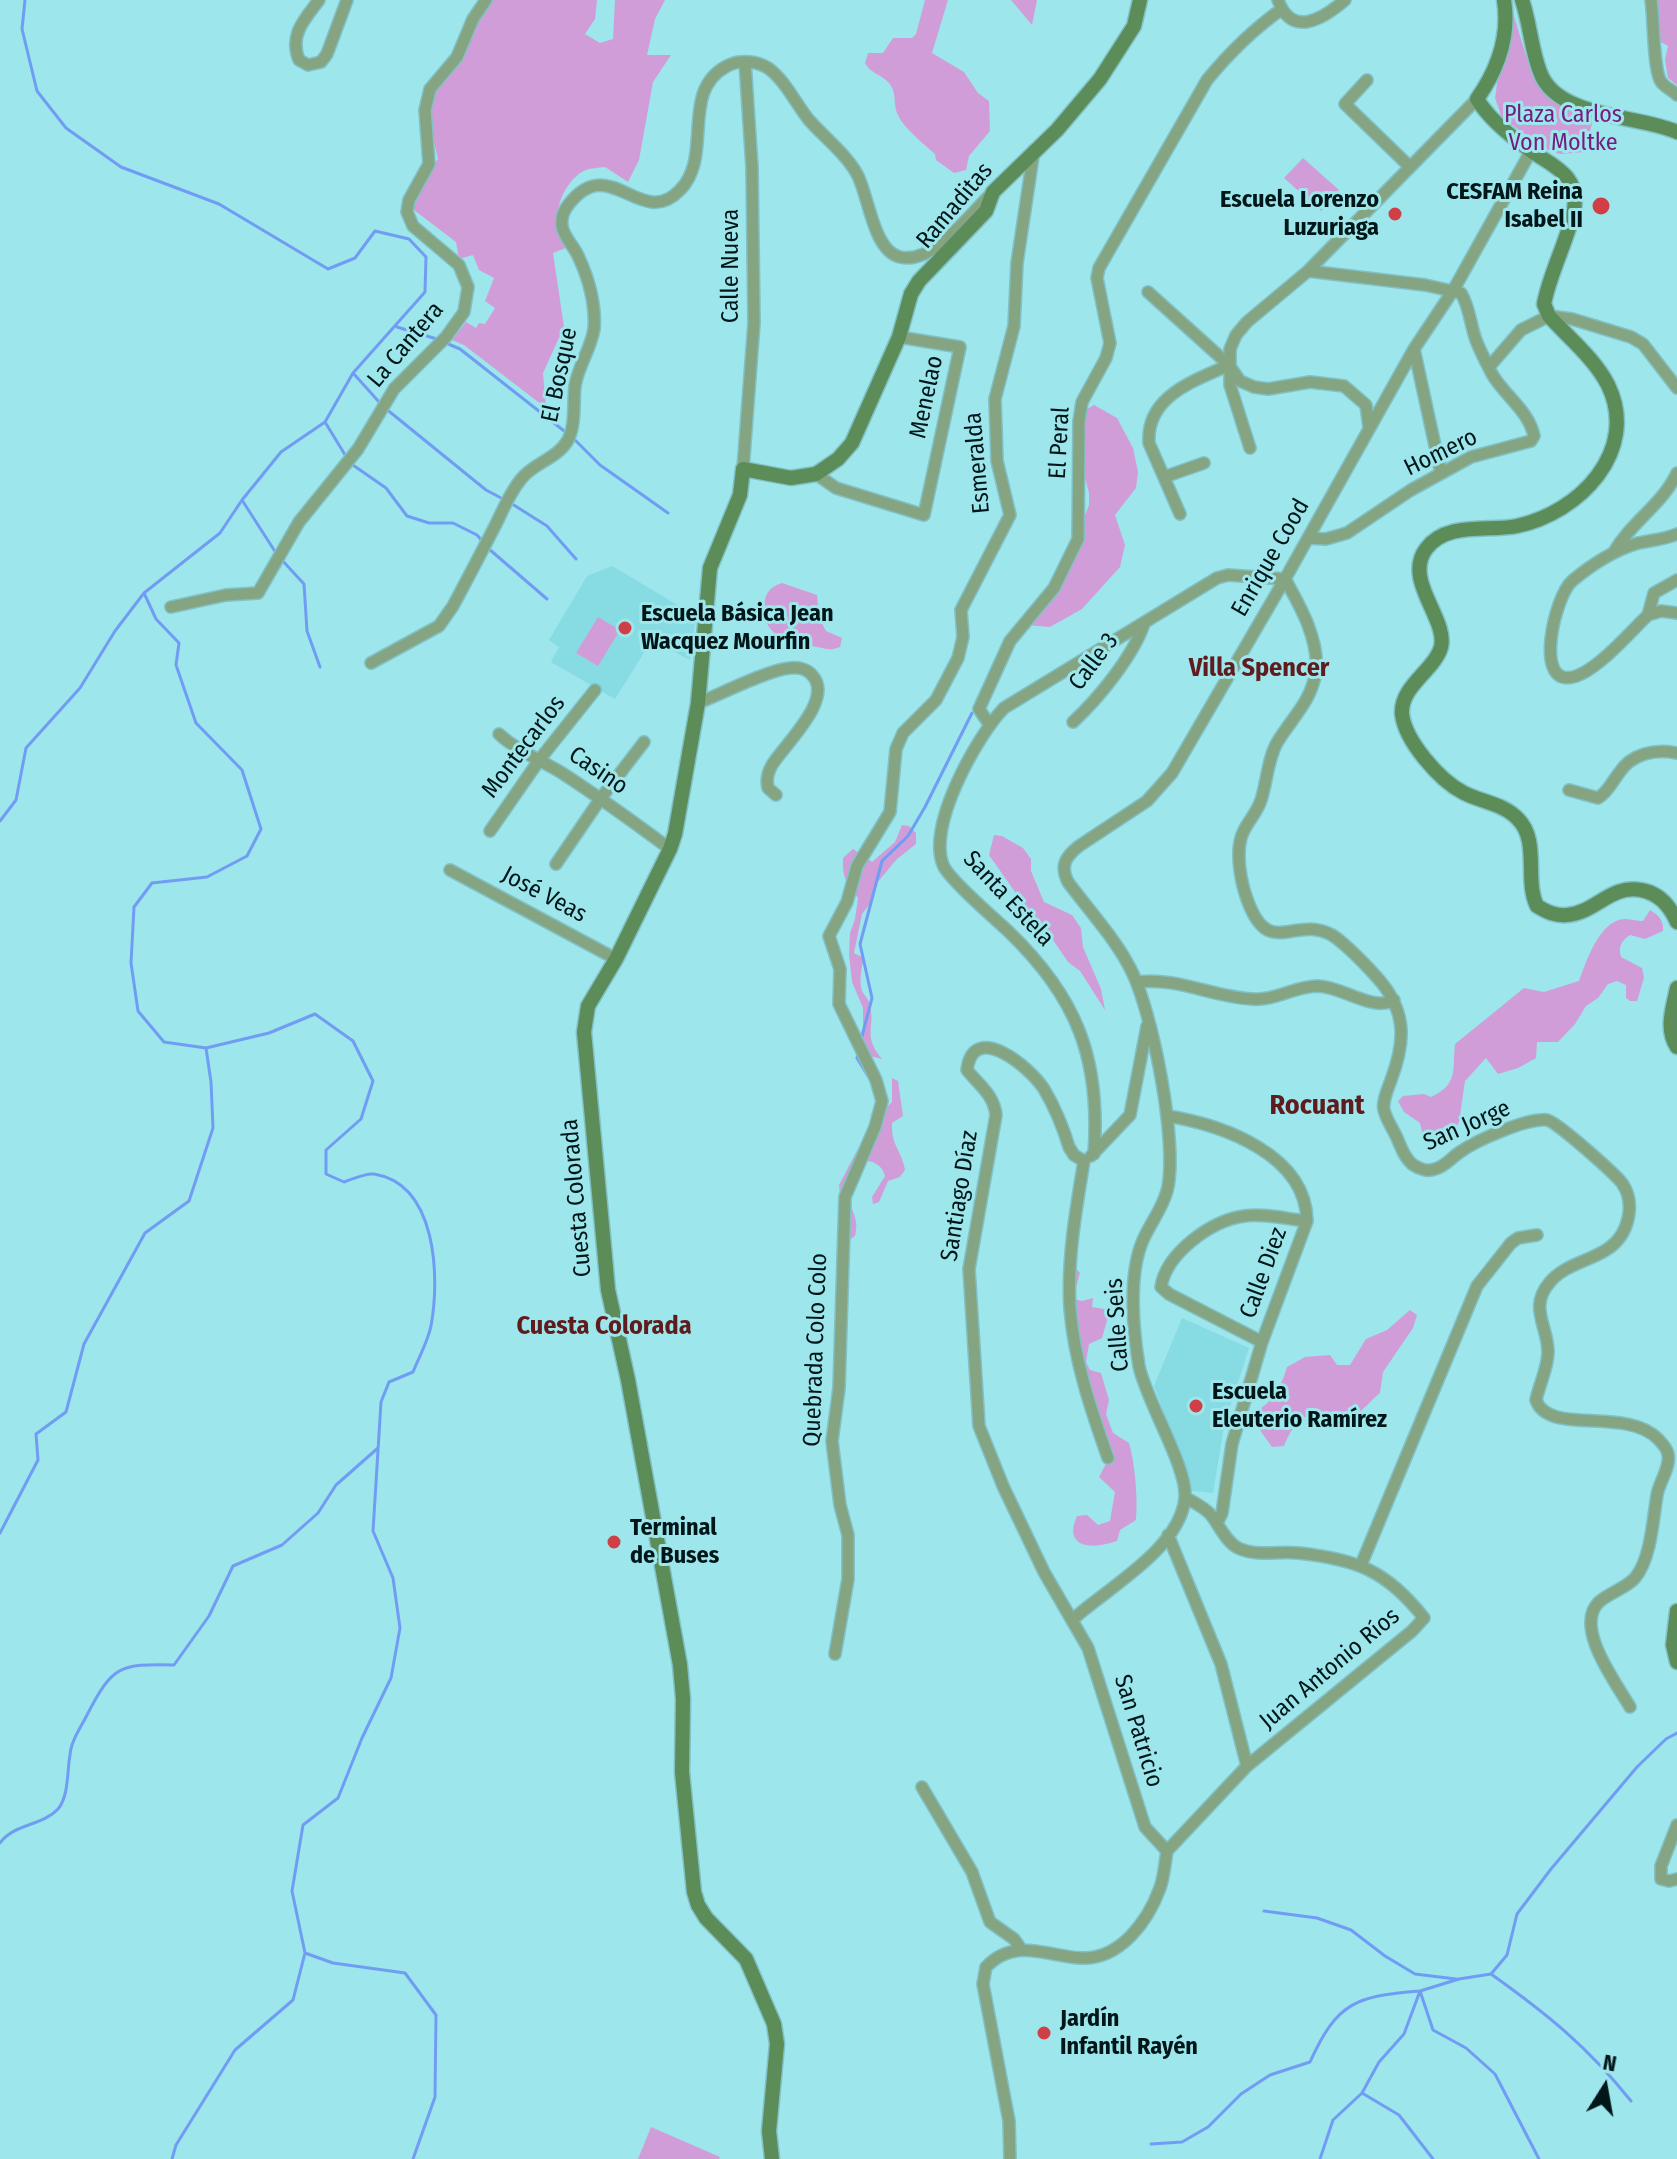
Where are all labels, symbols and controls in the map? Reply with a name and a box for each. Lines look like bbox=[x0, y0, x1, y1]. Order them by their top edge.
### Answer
park label: Plaza Carlos Von Moltke bbox=[1504, 101, 1622, 157]
street label: Ramaditas bbox=[911, 157, 999, 255]
place label: CESFAM Reina Isabel II bbox=[1446, 178, 1583, 234]
place label: Escuela Lorenzo Luzuriaga bbox=[1220, 186, 1379, 242]
marker: CESFAM Reina Isabel II bbox=[1590, 195, 1612, 217]
marker: Escuela Lorenzo Luzuriaga bbox=[1386, 205, 1404, 223]
street label: Calle Nueva bbox=[717, 209, 745, 323]
street label: La Cantera bbox=[362, 296, 450, 394]
street label: El Bosque bbox=[536, 325, 584, 425]
street label: Menelao bbox=[904, 353, 950, 441]
street label: El Peral bbox=[1044, 406, 1076, 480]
street label: Esmeralda bbox=[959, 411, 997, 515]
street label: Homero bbox=[1400, 423, 1482, 483]
street label: Enrique Cood bbox=[1226, 494, 1316, 622]
place label: Escuela Básica Jean Wacquez Mourfin bbox=[641, 600, 834, 656]
marker: Escuela Básica Jean Wacquez Mourfin bbox=[616, 619, 634, 637]
street label: Calle 3 bbox=[1063, 628, 1125, 696]
district label: Villa Spencer bbox=[1189, 653, 1329, 685]
street label: Montecarlos bbox=[476, 690, 572, 804]
street label: Casino bbox=[563, 741, 633, 801]
street label: Santa Estela bbox=[957, 845, 1059, 953]
street label: José Veas bbox=[497, 861, 591, 929]
district label: Rocuant bbox=[1269, 1089, 1365, 1123]
street label: San Jorge bbox=[1419, 1094, 1515, 1158]
street label: Cuesta Colorada bbox=[556, 1118, 598, 1278]
street label: Santiago Díaz bbox=[935, 1129, 985, 1263]
street label: Calle Diez bbox=[1234, 1224, 1294, 1322]
street label: Quebrada Colo Colo bbox=[798, 1253, 834, 1447]
street label: Calle Seis bbox=[1100, 1277, 1136, 1373]
district label: Cuesta Colorada bbox=[516, 1311, 692, 1343]
place label: Escuela Eleuterio Ramírez bbox=[1212, 1378, 1387, 1434]
marker: Escuela Eleuterio Ramírez bbox=[1187, 1397, 1205, 1415]
place label: Terminal de Buses bbox=[630, 1514, 719, 1570]
marker: Terminal de Buses bbox=[605, 1533, 623, 1551]
street label: Juan Antonio Ríos bbox=[1254, 1602, 1406, 1736]
street label: San Patricio bbox=[1107, 1671, 1169, 1791]
place label: Jardín Infantil Rayén bbox=[1060, 2005, 1198, 2061]
marker: Jardín Infantil Rayén bbox=[1035, 2024, 1053, 2042]
north arrow bbox=[1565, 2047, 1645, 2127]
text: N bbox=[1601, 2048, 1619, 2077]

